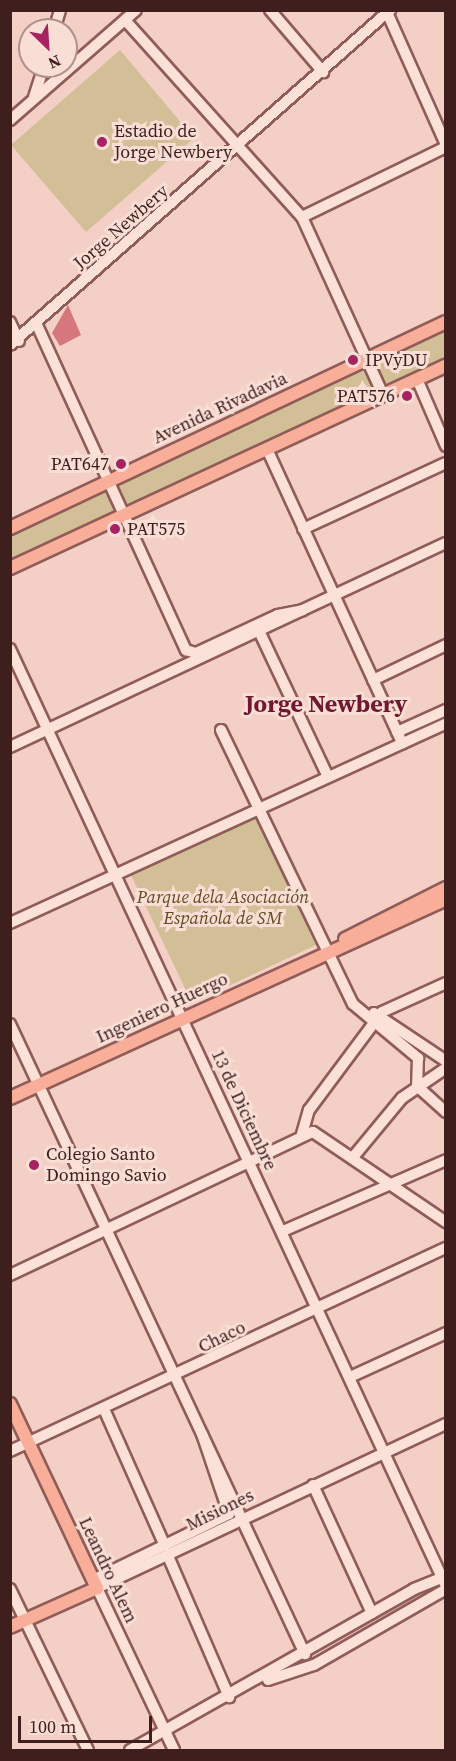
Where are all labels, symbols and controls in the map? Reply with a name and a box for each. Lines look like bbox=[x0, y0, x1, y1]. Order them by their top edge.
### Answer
north arrow bbox=[18, 18, 78, 78]
text: N bbox=[45, 50, 65, 75]
place label: Estadio de Jorge Newbery bbox=[114, 121, 232, 164]
marker: Estadio de Jorge Newbery bbox=[95, 135, 109, 149]
street label: Jorge Newbery bbox=[69, 180, 173, 274]
place label: IPVyDU bbox=[365, 349, 427, 371]
marker: IPVyDU bbox=[346, 353, 360, 367]
street label: Avenida Rivadavia bbox=[149, 367, 291, 449]
place label: PAT576 bbox=[337, 385, 395, 407]
marker: PAT576 bbox=[400, 389, 414, 403]
place label: PAT647 bbox=[51, 453, 109, 475]
marker: PAT647 bbox=[114, 457, 128, 471]
place label: PAT575 bbox=[127, 518, 185, 540]
marker: PAT575 bbox=[108, 522, 122, 536]
district label: Jorge Newbery bbox=[245, 690, 407, 718]
park label: Parque dela Asociación Española de SM bbox=[137, 887, 309, 930]
street label: Ingeniero Huergo bbox=[93, 968, 231, 1048]
street label: 13 de Diciembre bbox=[207, 1046, 281, 1174]
place label: Colegio Santo Domingo Savio bbox=[46, 1144, 167, 1186]
marker: Colegio Santo Domingo Savio bbox=[27, 1158, 41, 1172]
street label: Chaco bbox=[195, 1316, 249, 1358]
street label: Misiones bbox=[183, 1484, 257, 1536]
street label: Leandro Alem bbox=[74, 1514, 142, 1626]
scale bar bbox=[21, 1704, 154, 1742]
text: 100 m bbox=[29, 1714, 76, 1739]

